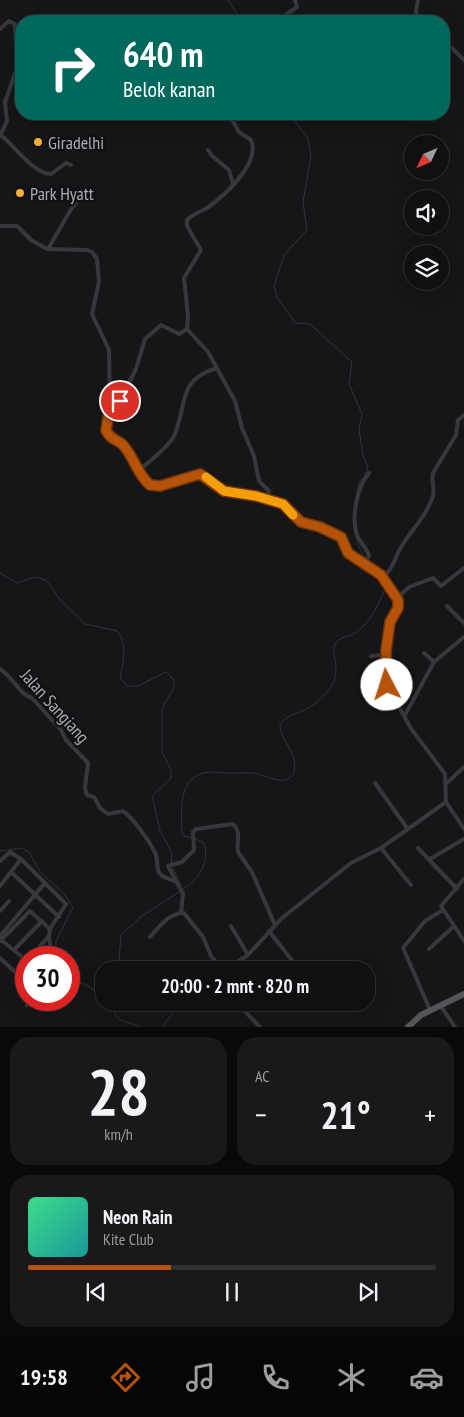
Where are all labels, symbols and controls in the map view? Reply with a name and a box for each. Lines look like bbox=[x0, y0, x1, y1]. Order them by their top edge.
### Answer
text: 640 m bbox=[123, 31, 204, 77]
icon: right bbox=[40, 35, 105, 100]
text: Belok kanan bbox=[123, 75, 215, 103]
place label: Giradelhi bbox=[48, 131, 104, 154]
north arrow bbox=[404, 135, 449, 180]
map controls bbox=[404, 135, 449, 290]
marker: Giradelhi bbox=[32, 136, 44, 148]
place label: Park Hyatt bbox=[30, 182, 94, 205]
marker: Park Hyatt bbox=[14, 187, 26, 199]
button: sound bbox=[404, 190, 449, 235]
button: layers bbox=[404, 245, 449, 290]
pin bbox=[99, 380, 141, 422]
icon: arrive bbox=[106, 387, 134, 415]
position arrow bbox=[360, 658, 412, 710]
street label: Jalan Sangiang bbox=[15, 663, 94, 748]
speed limit sign: 30 bbox=[15, 946, 80, 1011]
text: 20:00 · 2 mnt · 820 m bbox=[161, 974, 309, 998]
text: 28 bbox=[87, 1049, 150, 1133]
text: AC bbox=[255, 1066, 270, 1086]
text: 21° bbox=[320, 1090, 371, 1139]
text: − bbox=[255, 1096, 267, 1133]
text: + bbox=[424, 1096, 436, 1133]
text: km/h bbox=[104, 1124, 133, 1144]
text: Neon Rain bbox=[103, 1205, 172, 1229]
text: Kite Club bbox=[103, 1229, 154, 1249]
icon: previous bbox=[82, 1278, 110, 1306]
icon: pause bbox=[218, 1278, 246, 1306]
icon: next bbox=[354, 1278, 382, 1306]
icon: directions bbox=[108, 1360, 143, 1395]
icon: music bbox=[183, 1360, 218, 1395]
icon: phone bbox=[258, 1360, 293, 1395]
icon: climate bbox=[334, 1360, 369, 1395]
icon: car bbox=[409, 1360, 444, 1395]
text: 19:58 bbox=[20, 1363, 68, 1391]

